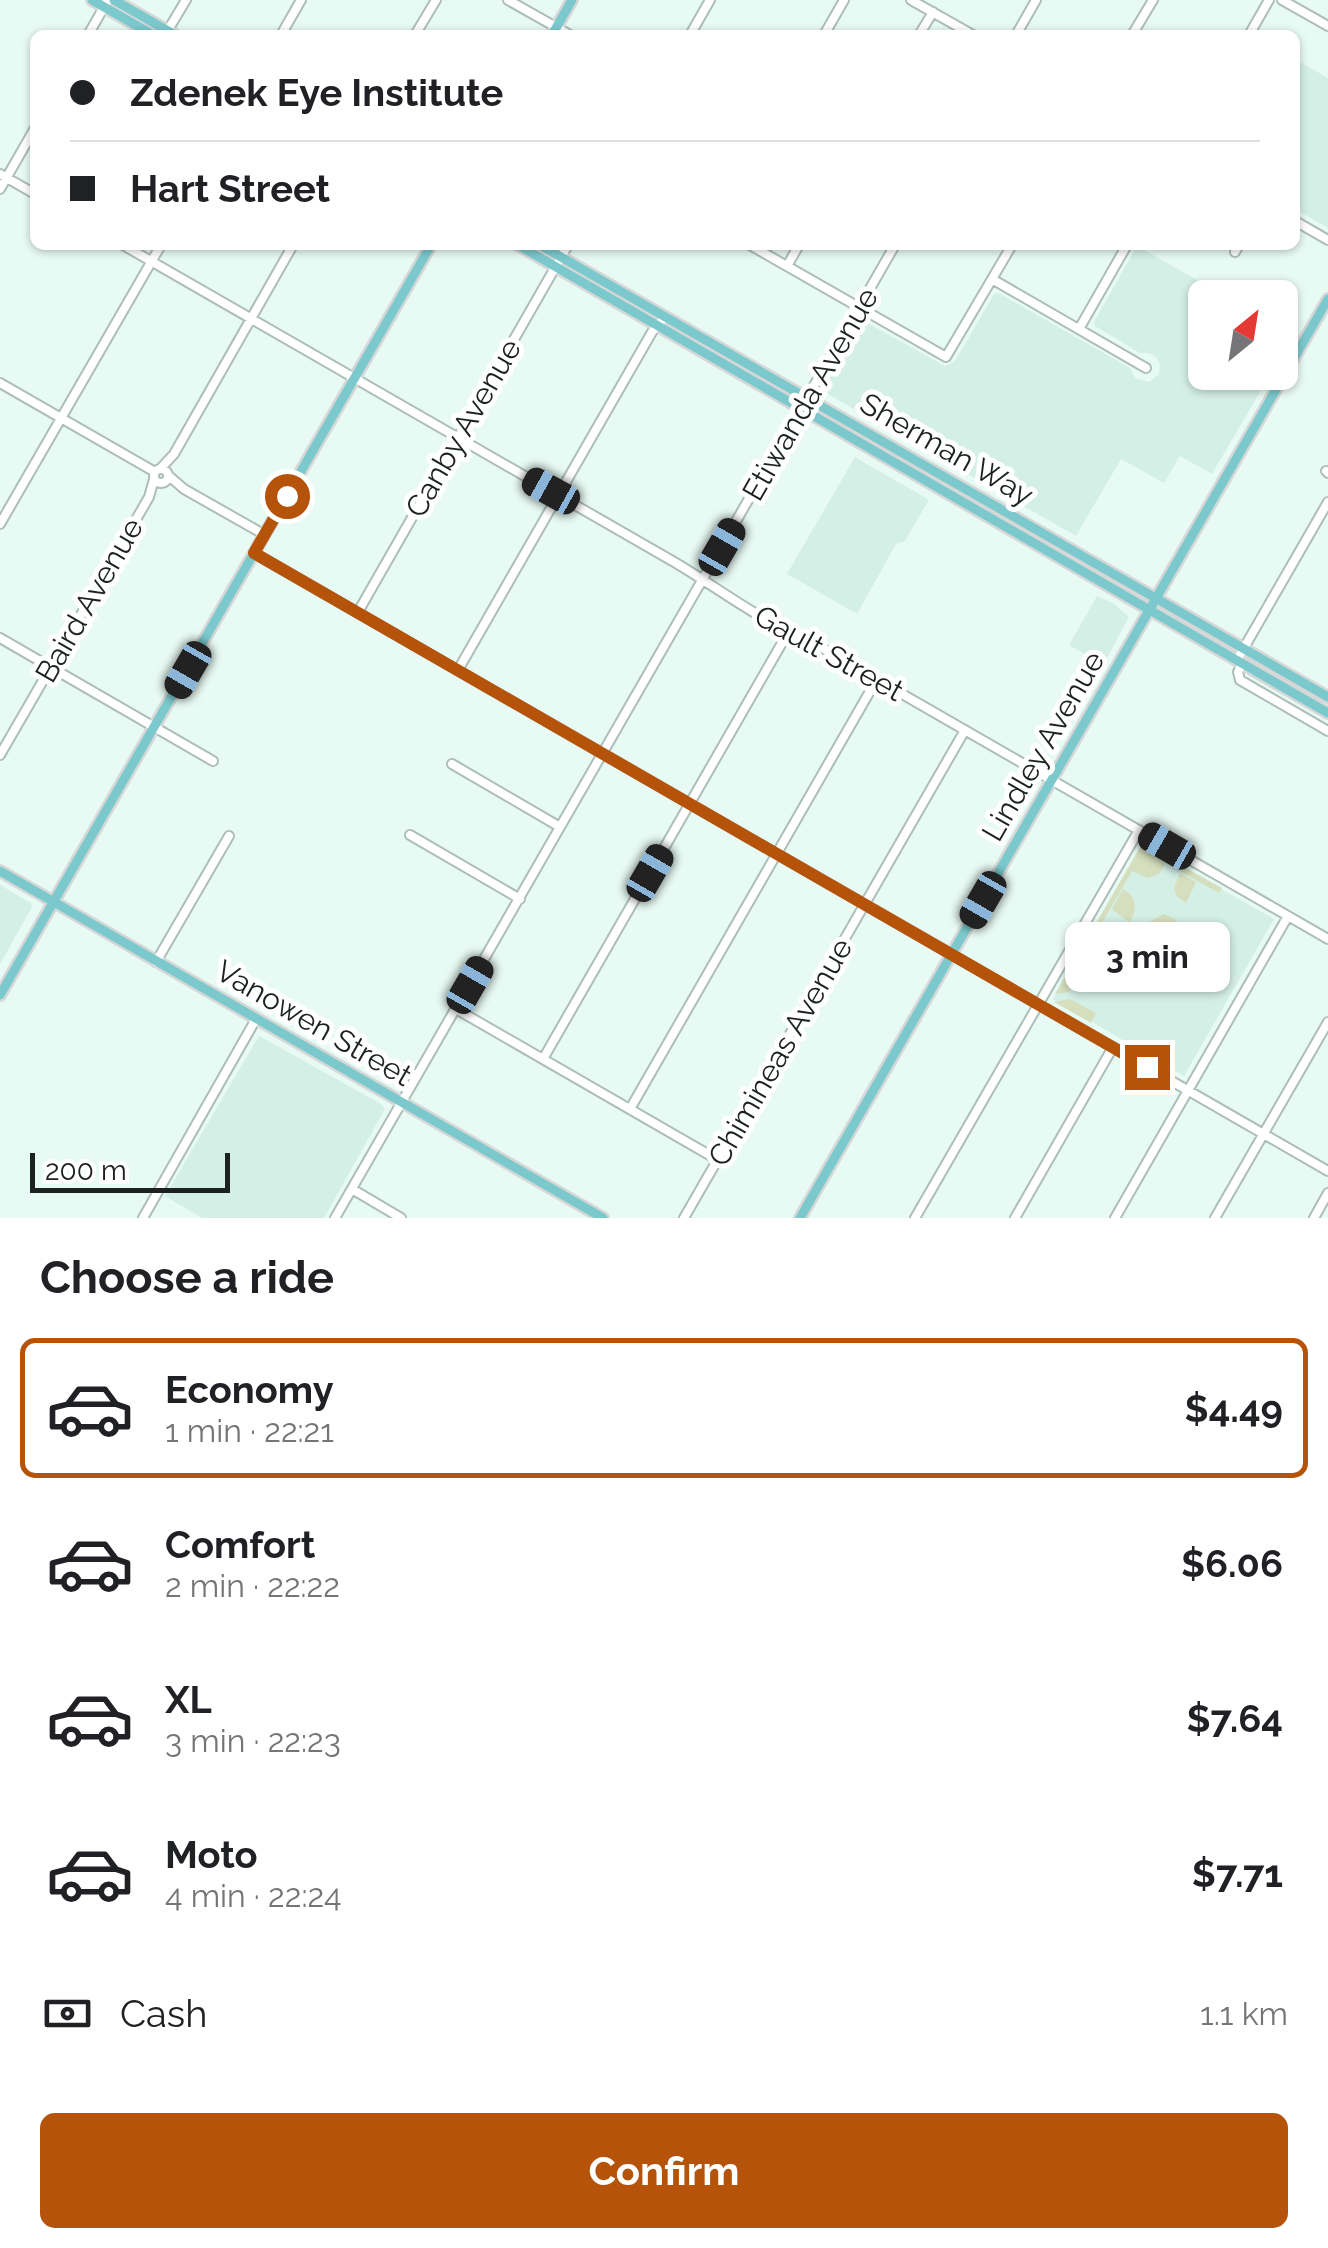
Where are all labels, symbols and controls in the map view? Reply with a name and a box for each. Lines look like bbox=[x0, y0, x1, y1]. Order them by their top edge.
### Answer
text: Zdenek Eye Institute bbox=[130, 70, 503, 115]
text: Hart Street bbox=[130, 166, 330, 211]
north arrow bbox=[1188, 280, 1298, 390]
map controls bbox=[1188, 280, 1298, 390]
street label: Etiwanda Avenue bbox=[735, 282, 885, 506]
street label: Canby Avenue bbox=[398, 333, 528, 523]
street label: Sherman Way bbox=[854, 385, 1040, 513]
car bbox=[517, 463, 585, 519]
route start bbox=[265, 474, 310, 519]
street label: Baird Avenue bbox=[28, 512, 150, 688]
car bbox=[694, 514, 750, 580]
street label: Gault Street bbox=[748, 598, 910, 708]
car bbox=[160, 637, 216, 703]
street label: Lindley Avenue bbox=[975, 645, 1111, 847]
car bbox=[1134, 818, 1200, 874]
car bbox=[622, 840, 678, 906]
car bbox=[955, 867, 1011, 933]
callout: 3 min bbox=[1064, 922, 1230, 992]
street label: Chimineas Avenue bbox=[701, 932, 859, 1172]
text: 3 min bbox=[1106, 938, 1189, 975]
car bbox=[442, 952, 498, 1018]
street label: Vanowen Street bbox=[210, 953, 418, 1093]
route end bbox=[1125, 1045, 1170, 1090]
scale bar bbox=[30, 1148, 230, 1192]
text: 200 m bbox=[45, 1154, 127, 1187]
text: Choose a ride bbox=[40, 1251, 334, 1304]
icon: car bbox=[45, 1363, 135, 1453]
text: Economy bbox=[165, 1367, 334, 1412]
text: $4.49 bbox=[1185, 1386, 1283, 1431]
text: 1 min · 22:21 bbox=[165, 1412, 334, 1449]
icon: car bbox=[45, 1518, 135, 1608]
text: Comfort bbox=[165, 1522, 315, 1567]
text: $6.06 bbox=[1181, 1541, 1283, 1586]
text: 2 min · 22:22 bbox=[165, 1567, 340, 1604]
icon: car bbox=[45, 1673, 135, 1763]
text: XL bbox=[165, 1677, 212, 1722]
text: $7.64 bbox=[1186, 1696, 1283, 1741]
text: 3 min · 22:23 bbox=[165, 1722, 341, 1759]
icon: car bbox=[45, 1828, 135, 1918]
text: Moto bbox=[165, 1832, 258, 1877]
text: $7.71 bbox=[1192, 1851, 1283, 1896]
text: 4 min · 22:24 bbox=[165, 1877, 342, 1914]
icon: cash bbox=[40, 1986, 95, 2041]
text: Cash bbox=[120, 1991, 207, 2036]
text: 1.1 km bbox=[1200, 1995, 1288, 2032]
button: Confirm bbox=[40, 2113, 1288, 2228]

